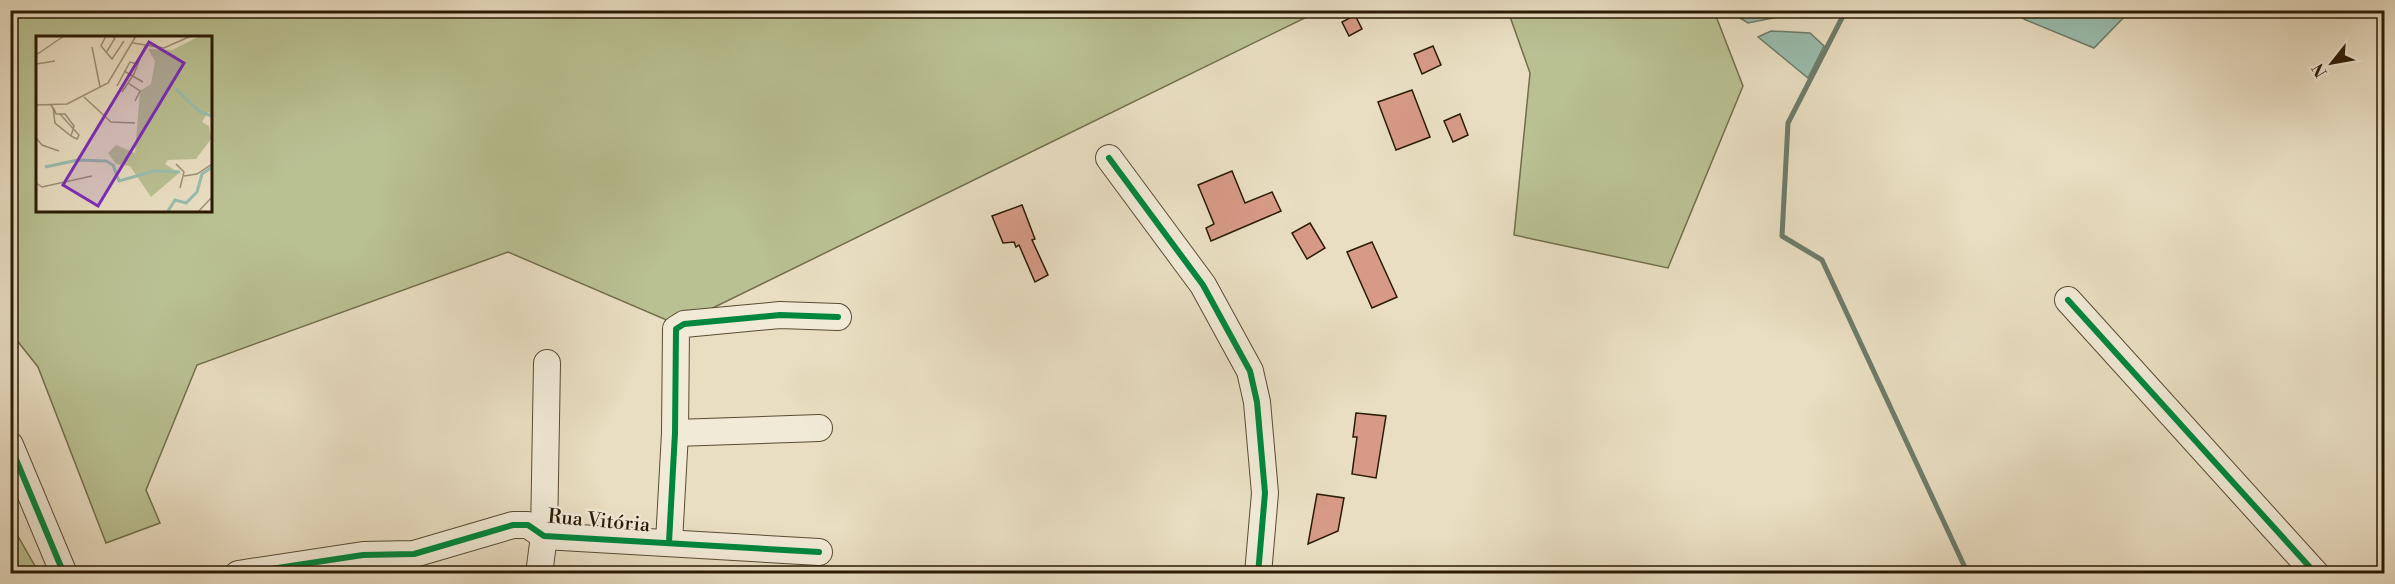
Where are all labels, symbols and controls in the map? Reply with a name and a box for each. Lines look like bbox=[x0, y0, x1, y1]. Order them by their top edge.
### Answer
north arrow bbox=[2302, 33, 2362, 93]
inset map bbox=[36, 36, 212, 212]
text: N bbox=[2308, 59, 2332, 81]
street label: Rua Vitória bbox=[547, 505, 652, 539]

